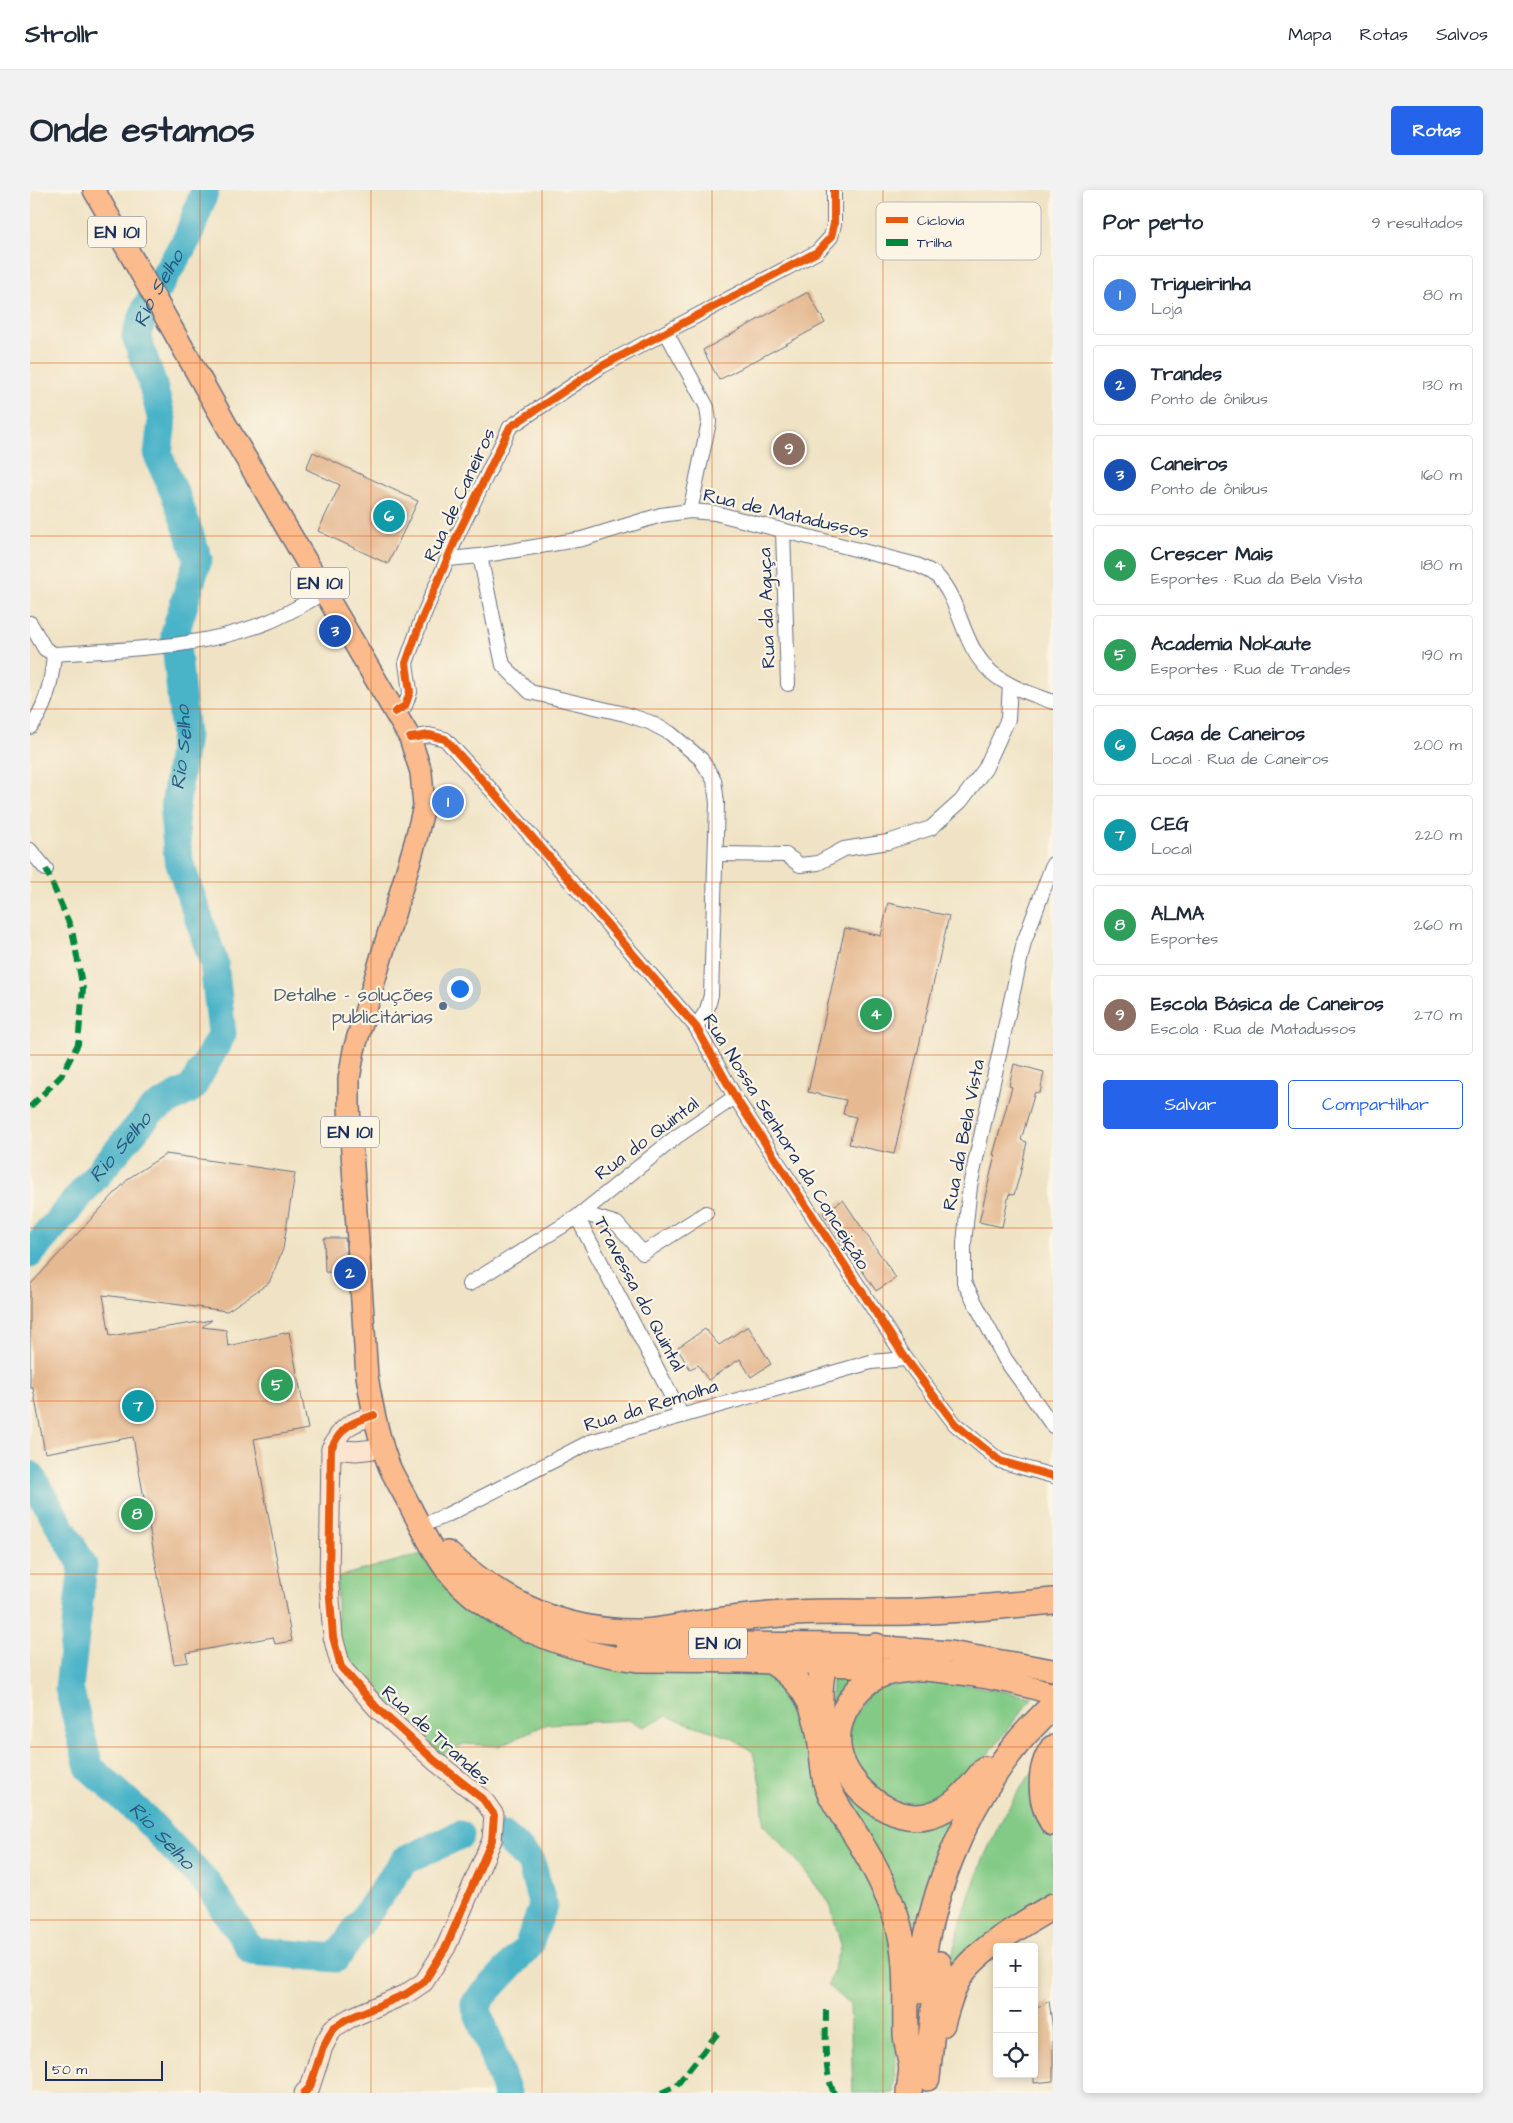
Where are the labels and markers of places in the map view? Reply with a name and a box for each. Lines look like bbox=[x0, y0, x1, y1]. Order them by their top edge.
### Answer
pin: 9 bbox=[773, 430, 805, 468]
pin: 6 bbox=[373, 497, 405, 535]
pin: 3 bbox=[319, 612, 351, 650]
pin: 1 bbox=[432, 783, 464, 821]
place label: Detalhe - soluções publicitárias bbox=[274, 982, 433, 1031]
pin: 4 bbox=[860, 995, 892, 1033]
marker: Detalhe - soluções publicitárias bbox=[437, 1000, 449, 1012]
pin: 2 bbox=[334, 1254, 366, 1292]
pin: 5 bbox=[261, 1366, 293, 1404]
pin: 7 bbox=[122, 1387, 154, 1425]
pin: 8 bbox=[121, 1495, 153, 1533]

